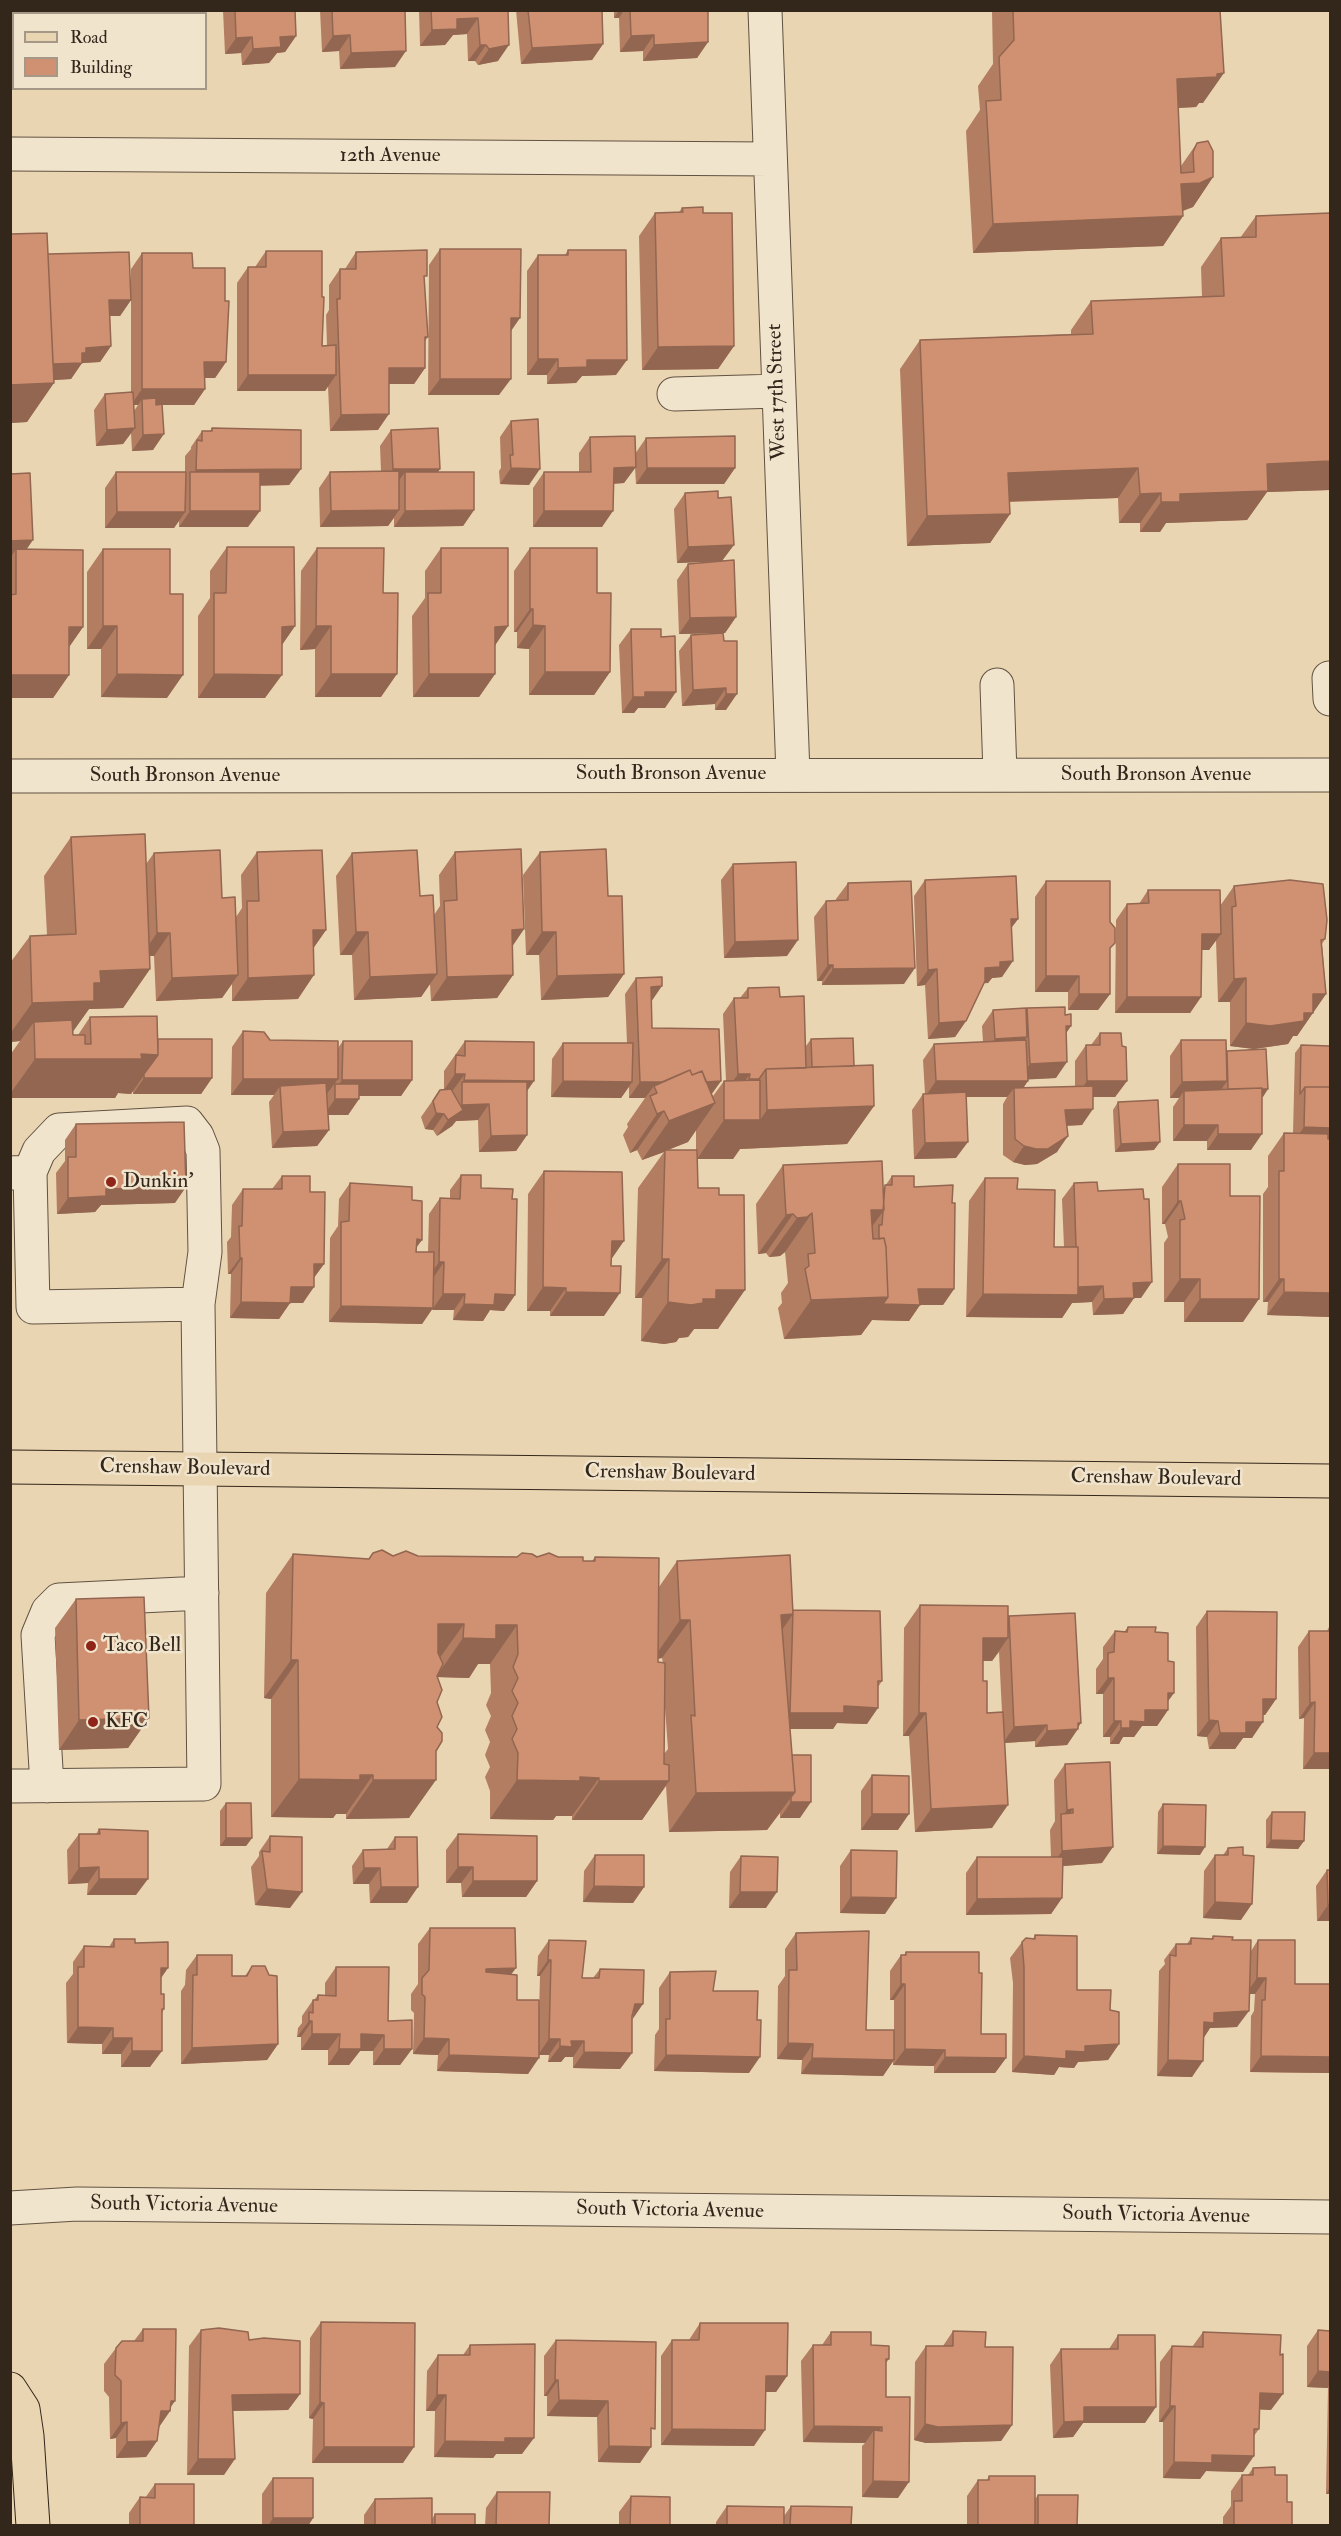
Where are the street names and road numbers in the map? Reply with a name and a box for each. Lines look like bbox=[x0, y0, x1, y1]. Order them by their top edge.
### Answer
street label: 12th Avenue bbox=[339, 143, 441, 169]
street label: West 17th Street bbox=[763, 323, 793, 461]
street label: South Bronson Avenue bbox=[576, 761, 766, 787]
street label: South Bronson Avenue bbox=[1061, 762, 1251, 788]
street label: South Bronson Avenue bbox=[90, 763, 280, 789]
street label: Crenshaw Boulevard bbox=[99, 1455, 271, 1483]
street label: Crenshaw Boulevard bbox=[584, 1460, 756, 1488]
street label: Crenshaw Boulevard bbox=[1070, 1465, 1242, 1493]
street label: South Victoria Avenue bbox=[90, 2192, 278, 2220]
street label: South Victoria Avenue bbox=[576, 2197, 764, 2225]
street label: South Victoria Avenue bbox=[1062, 2202, 1250, 2230]

